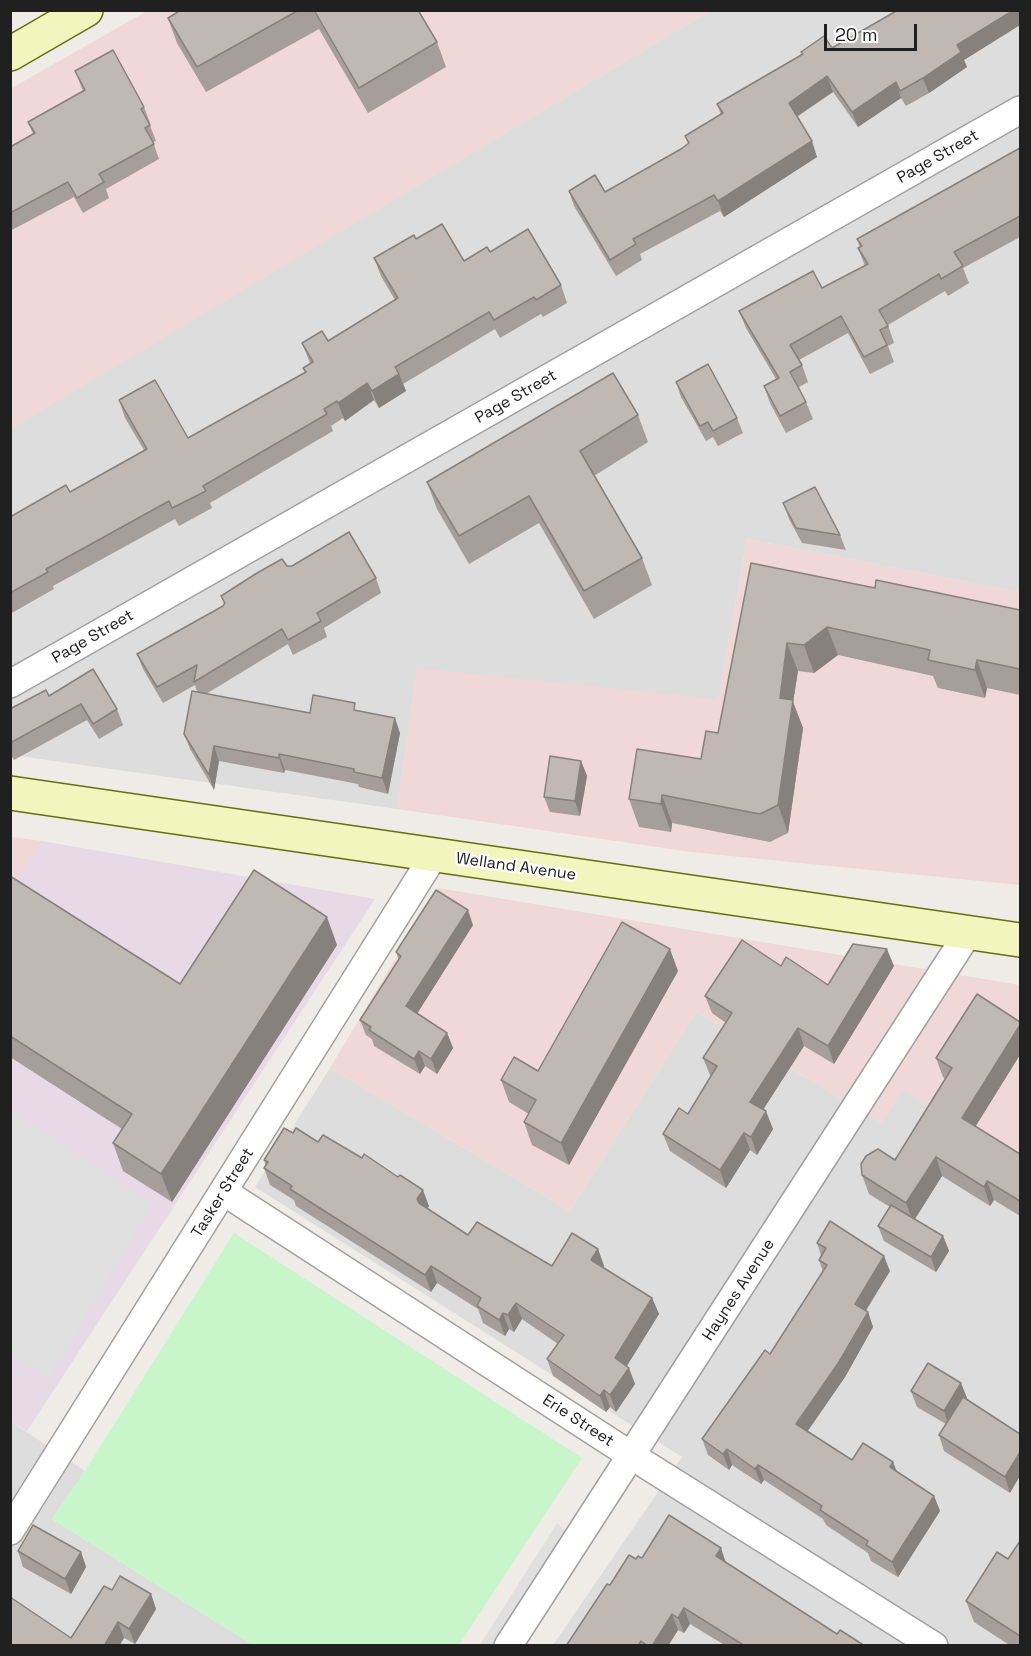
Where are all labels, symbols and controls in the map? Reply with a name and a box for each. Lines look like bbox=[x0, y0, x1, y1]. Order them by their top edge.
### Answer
scale bar bbox=[827, 12, 920, 50]
text: 20 m bbox=[835, 23, 878, 46]
street label: Page Street bbox=[894, 126, 982, 188]
street label: Page Street bbox=[472, 366, 560, 428]
street label: Page Street bbox=[49, 606, 137, 668]
street label: Welland Avenue bbox=[455, 849, 577, 885]
street label: Tasker Street bbox=[188, 1145, 258, 1241]
street label: Haynes Avenue bbox=[699, 1235, 779, 1345]
street label: Erie Street bbox=[539, 1391, 617, 1451]

